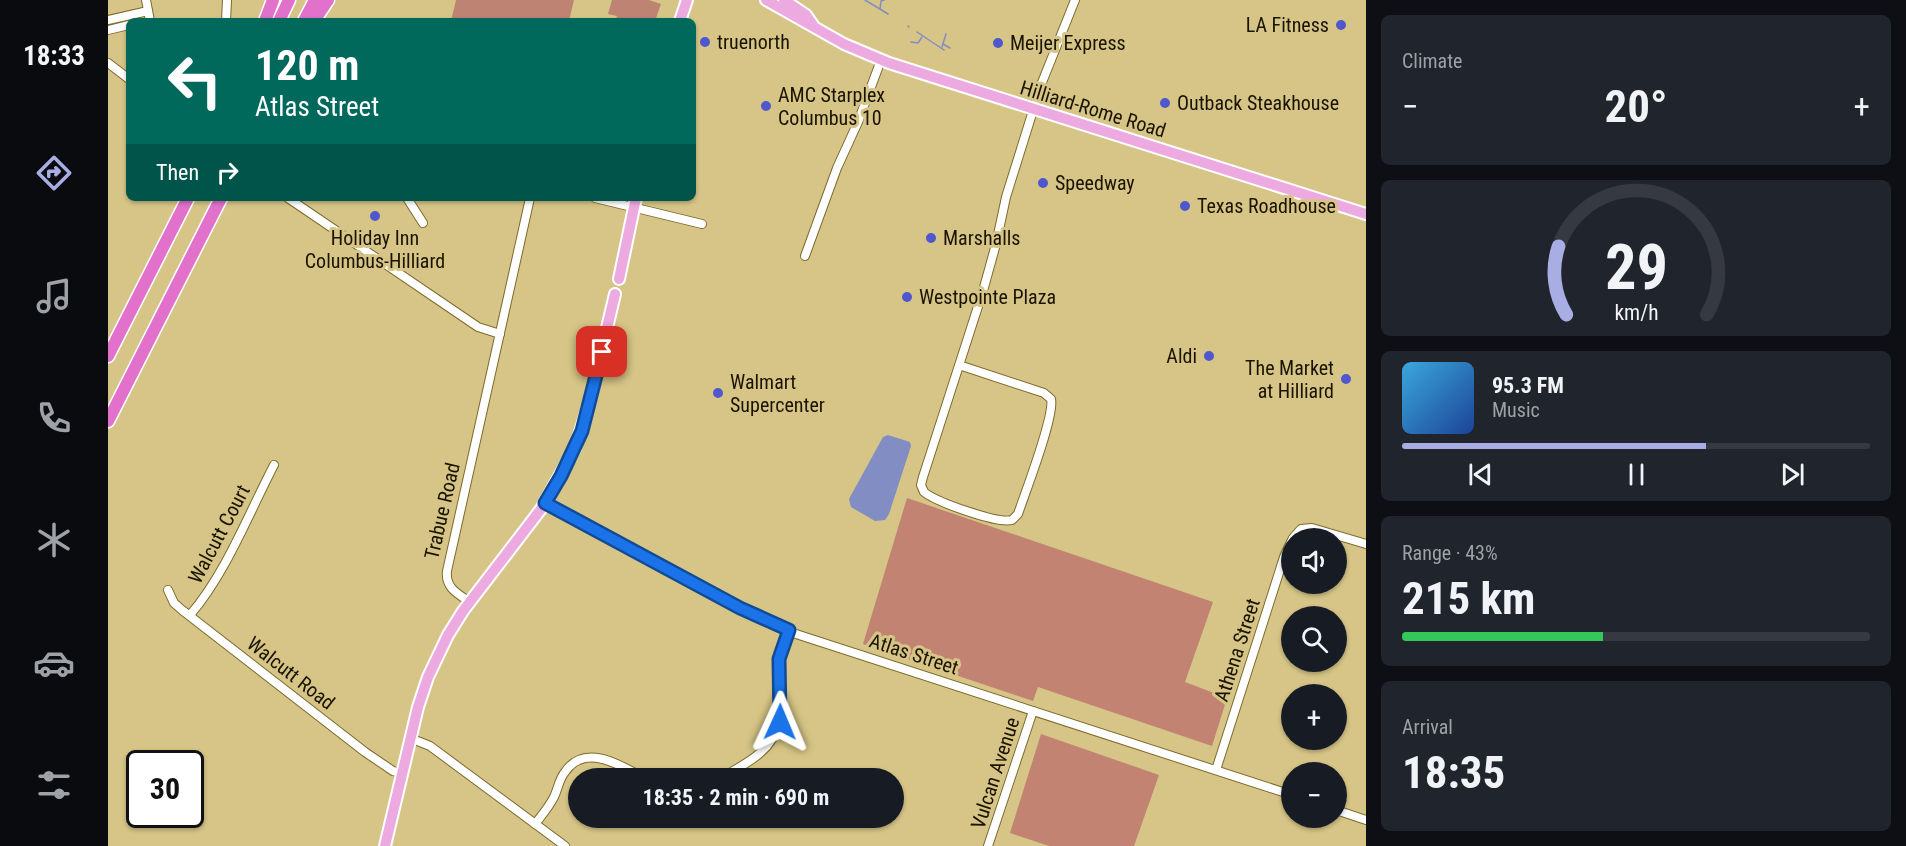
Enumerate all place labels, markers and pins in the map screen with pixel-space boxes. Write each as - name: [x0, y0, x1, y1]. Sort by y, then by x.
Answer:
- place label: LA Fitness: [1246, 13, 1329, 37]
- marker: LA Fitness: [1334, 18, 1348, 32]
- place label: truenorth: [717, 30, 790, 54]
- place label: Meijer Express: [1010, 31, 1126, 55]
- marker: truenorth: [698, 35, 712, 49]
- marker: Meijer Express: [991, 36, 1005, 50]
- place label: AMC Starplex Columbus 10: [778, 83, 885, 130]
- place label: Outback Steakhouse: [1177, 91, 1339, 115]
- marker: Outback Steakhouse: [1158, 96, 1172, 110]
- marker: AMC Starplex Columbus 10: [759, 99, 773, 113]
- place label: Speedway: [1055, 171, 1135, 195]
- marker: Speedway: [1036, 176, 1050, 190]
- place label: Texas Roadhouse: [1197, 194, 1336, 218]
- marker: Texas Roadhouse: [1178, 199, 1192, 213]
- marker: Holiday Inn Columbus-Hilliard: [368, 209, 382, 223]
- place label: Holiday Inn Columbus-Hilliard: [305, 226, 445, 273]
- place label: Marshalls: [943, 226, 1020, 250]
- marker: Marshalls: [924, 231, 938, 245]
- place label: Westpointe Plaza: [919, 285, 1056, 309]
- marker: Westpointe Plaza: [900, 290, 914, 304]
- pin: [576, 326, 627, 377]
- place label: Aldi: [1166, 344, 1197, 368]
- marker: Aldi: [1202, 349, 1216, 363]
- place label: The Market at Hilliard: [1245, 356, 1334, 403]
- place label: Walmart Supercenter: [730, 370, 825, 417]
- marker: The Market at Hilliard: [1339, 372, 1353, 386]
- marker: Walmart Supercenter: [711, 386, 725, 400]

